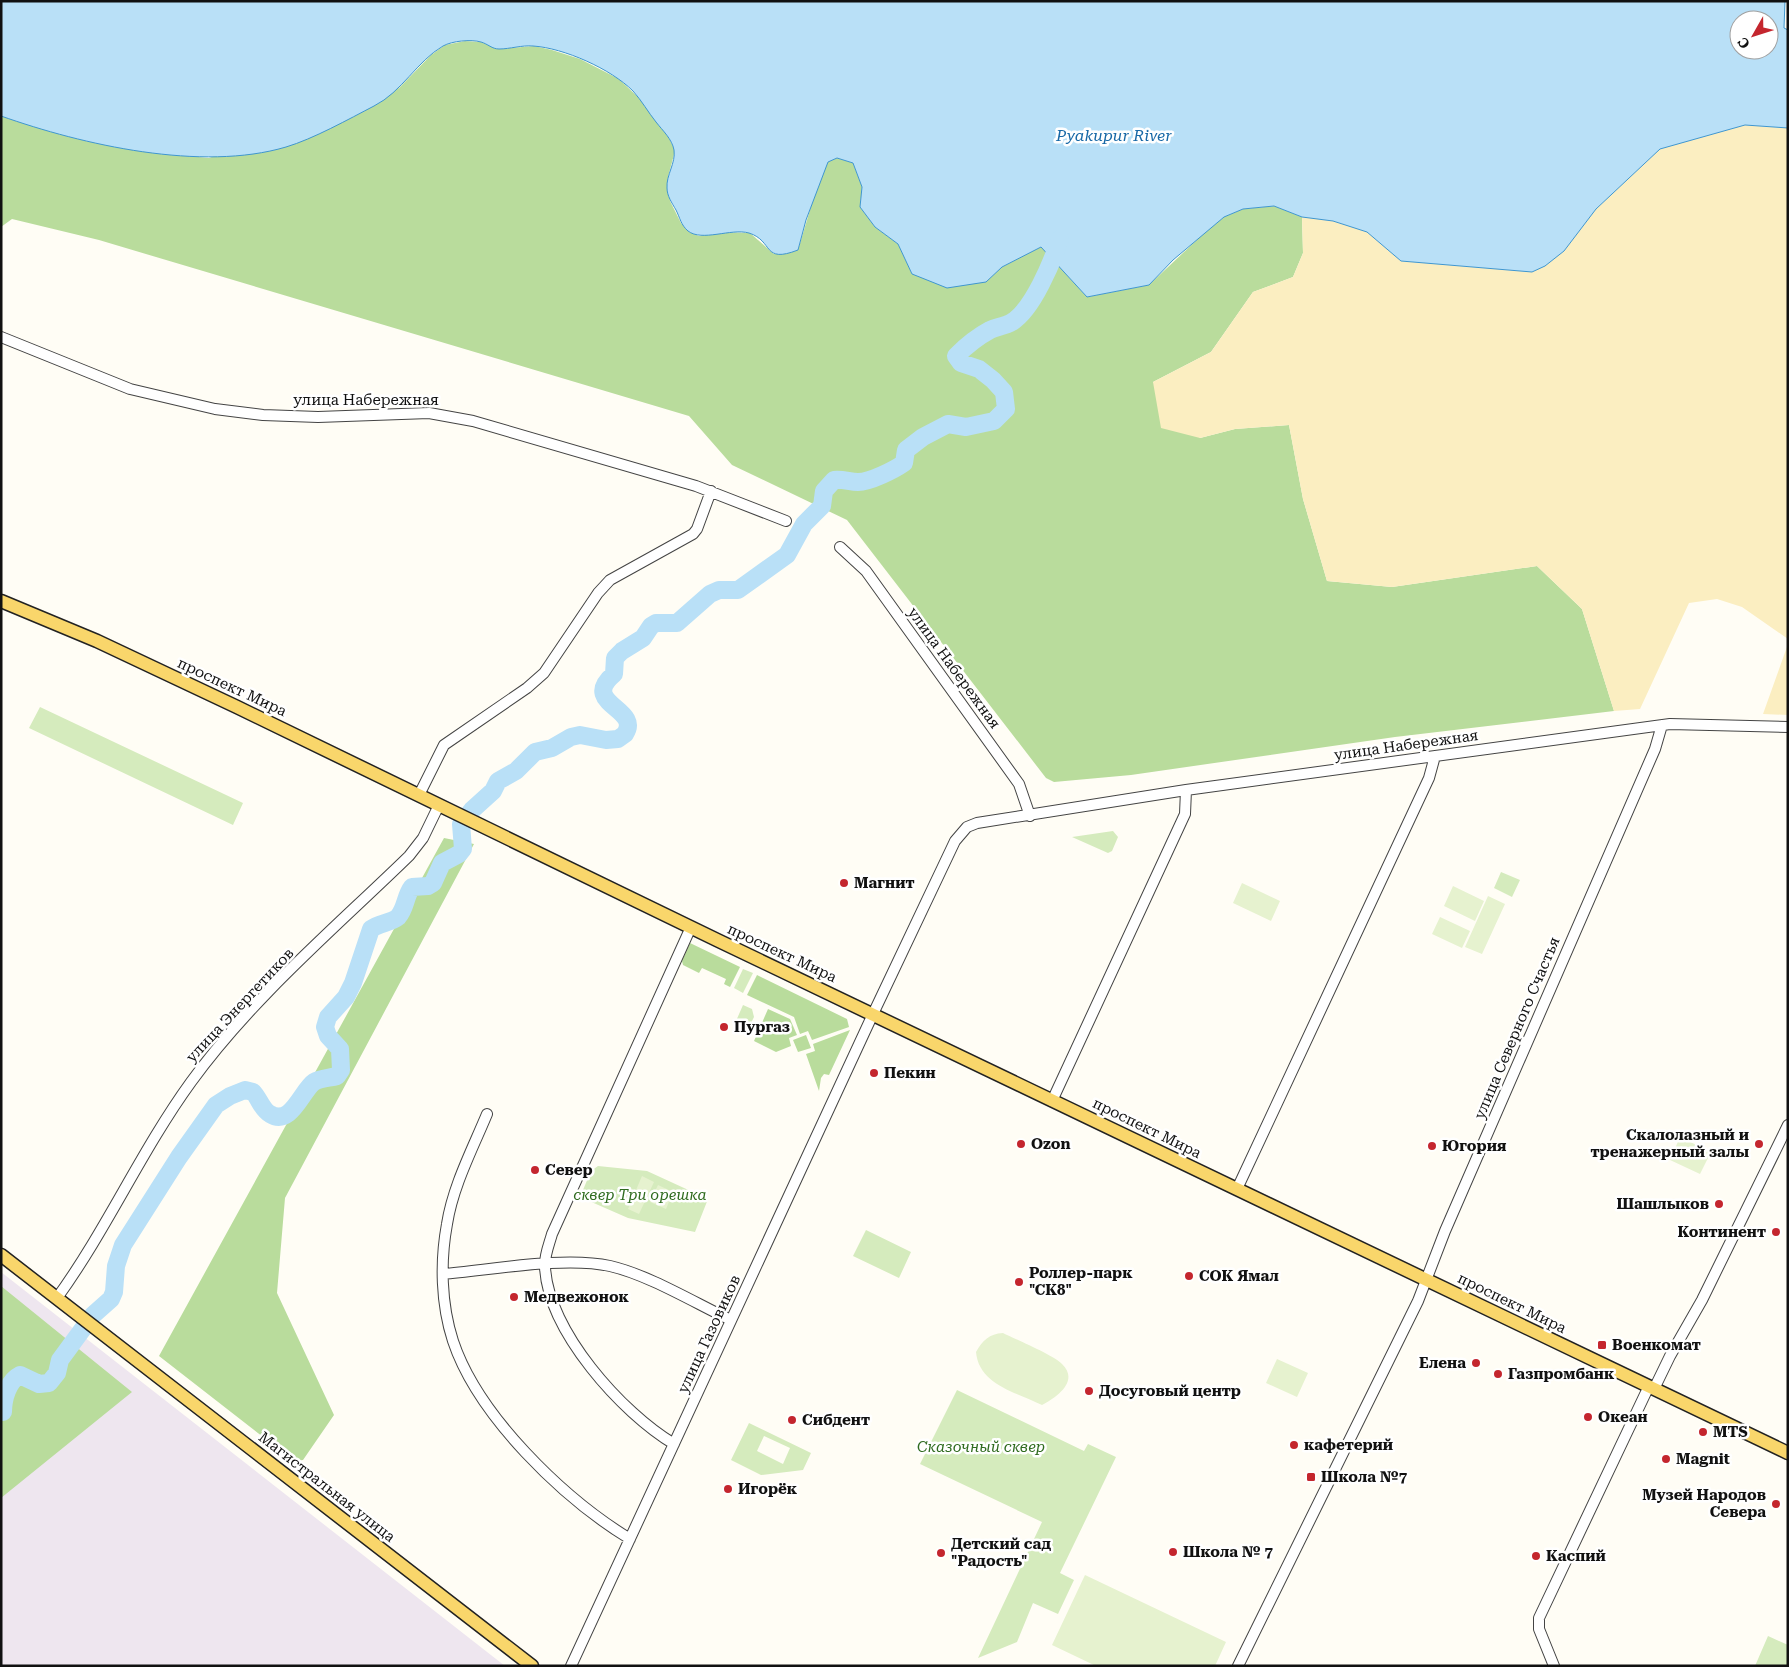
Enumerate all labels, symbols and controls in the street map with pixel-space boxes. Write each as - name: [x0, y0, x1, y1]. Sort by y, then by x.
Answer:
- north arrow: [1729, 10, 1779, 60]
- text: С: [1734, 34, 1753, 52]
- water label: Pyakupur River: [1055, 126, 1172, 145]
- street label: улица Набережная: [293, 391, 439, 409]
- street label: улица Набережная: [904, 604, 1004, 732]
- street label: проспект Мира: [174, 654, 290, 720]
- street label: улица Набережная: [1333, 726, 1479, 764]
- place label: Магнит: [854, 874, 915, 892]
- marker: Магнит: [838, 877, 850, 889]
- street label: проспект Мира: [724, 920, 840, 986]
- street label: улица Северного Счастья: [1470, 934, 1564, 1122]
- street label: улица Энергетиков: [182, 944, 298, 1066]
- place label: Пургаз: [734, 1018, 790, 1036]
- marker: Пургаз: [718, 1021, 730, 1033]
- place label: Пекин: [884, 1064, 936, 1082]
- marker: Пекин: [868, 1067, 880, 1079]
- street label: проспект Мира: [1090, 1094, 1204, 1162]
- place label: Скалолазный и тренажерный залы: [1591, 1126, 1749, 1161]
- place label: Ozon: [1031, 1135, 1071, 1153]
- place label: Югория: [1442, 1137, 1507, 1155]
- marker: Ozon: [1015, 1138, 1027, 1150]
- marker: Скалолазный и тренажерный залы: [1753, 1138, 1765, 1150]
- marker: Югория: [1426, 1140, 1438, 1152]
- place label: Север: [545, 1161, 593, 1179]
- marker: Север: [529, 1164, 541, 1176]
- park label: сквер Три орешка: [573, 1186, 707, 1204]
- place label: Шашлыков: [1616, 1195, 1709, 1213]
- marker: Шашлыков: [1713, 1198, 1725, 1210]
- place label: Континент: [1677, 1223, 1766, 1241]
- marker: Континент: [1770, 1226, 1782, 1238]
- place label: Роллер-парк "СК8": [1029, 1264, 1133, 1299]
- place label: СОК Ямал: [1199, 1267, 1279, 1285]
- street label: проспект Мира: [1455, 1269, 1569, 1337]
- marker: СОК Ямал: [1183, 1270, 1195, 1282]
- street label: улица Газовиков: [674, 1272, 744, 1396]
- marker: Роллер-парк "СК8": [1013, 1276, 1025, 1288]
- place label: Медвежонок: [524, 1288, 630, 1306]
- marker: Медвежонок: [508, 1291, 520, 1303]
- place label: Военкомат: [1612, 1336, 1701, 1354]
- marker: Военкомат: [1596, 1339, 1608, 1351]
- place label: Елена: [1419, 1354, 1466, 1372]
- marker: Елена: [1470, 1357, 1482, 1369]
- place label: Газпромбанк: [1508, 1365, 1615, 1383]
- marker: Газпромбанк: [1492, 1368, 1504, 1380]
- place label: Досуговый центр: [1099, 1382, 1241, 1400]
- marker: Досуговый центр: [1083, 1385, 1095, 1397]
- place label: Океан: [1598, 1408, 1648, 1426]
- place label: Сибдент: [802, 1411, 870, 1429]
- marker: Океан: [1582, 1411, 1594, 1423]
- marker: Сибдент: [786, 1414, 798, 1426]
- place label: MTS: [1713, 1423, 1748, 1441]
- marker: MTS: [1697, 1426, 1709, 1438]
- street label: Магистральная улица: [255, 1428, 399, 1546]
- place label: кафетерий: [1304, 1436, 1393, 1454]
- park label: Сказочный сквер: [917, 1438, 1045, 1456]
- marker: кафетерий: [1288, 1439, 1300, 1451]
- place label: Magnit: [1676, 1450, 1730, 1468]
- marker: Magnit: [1660, 1453, 1672, 1465]
- place label: Школа №7: [1321, 1468, 1408, 1486]
- marker: Школа №7: [1305, 1471, 1317, 1483]
- place label: Игорёк: [738, 1480, 798, 1498]
- marker: Игорёк: [722, 1483, 734, 1495]
- place label: Музей Народов Севера: [1642, 1486, 1766, 1521]
- marker: Музей Народов Севера: [1770, 1498, 1782, 1510]
- place label: Детский сад "Радость": [951, 1535, 1051, 1570]
- place label: Школа № 7: [1183, 1543, 1273, 1561]
- marker: Школа № 7: [1167, 1546, 1179, 1558]
- marker: Детский сад "Радость": [935, 1547, 947, 1559]
- place label: Каспий: [1546, 1547, 1606, 1565]
- marker: Каспий: [1530, 1550, 1542, 1562]

